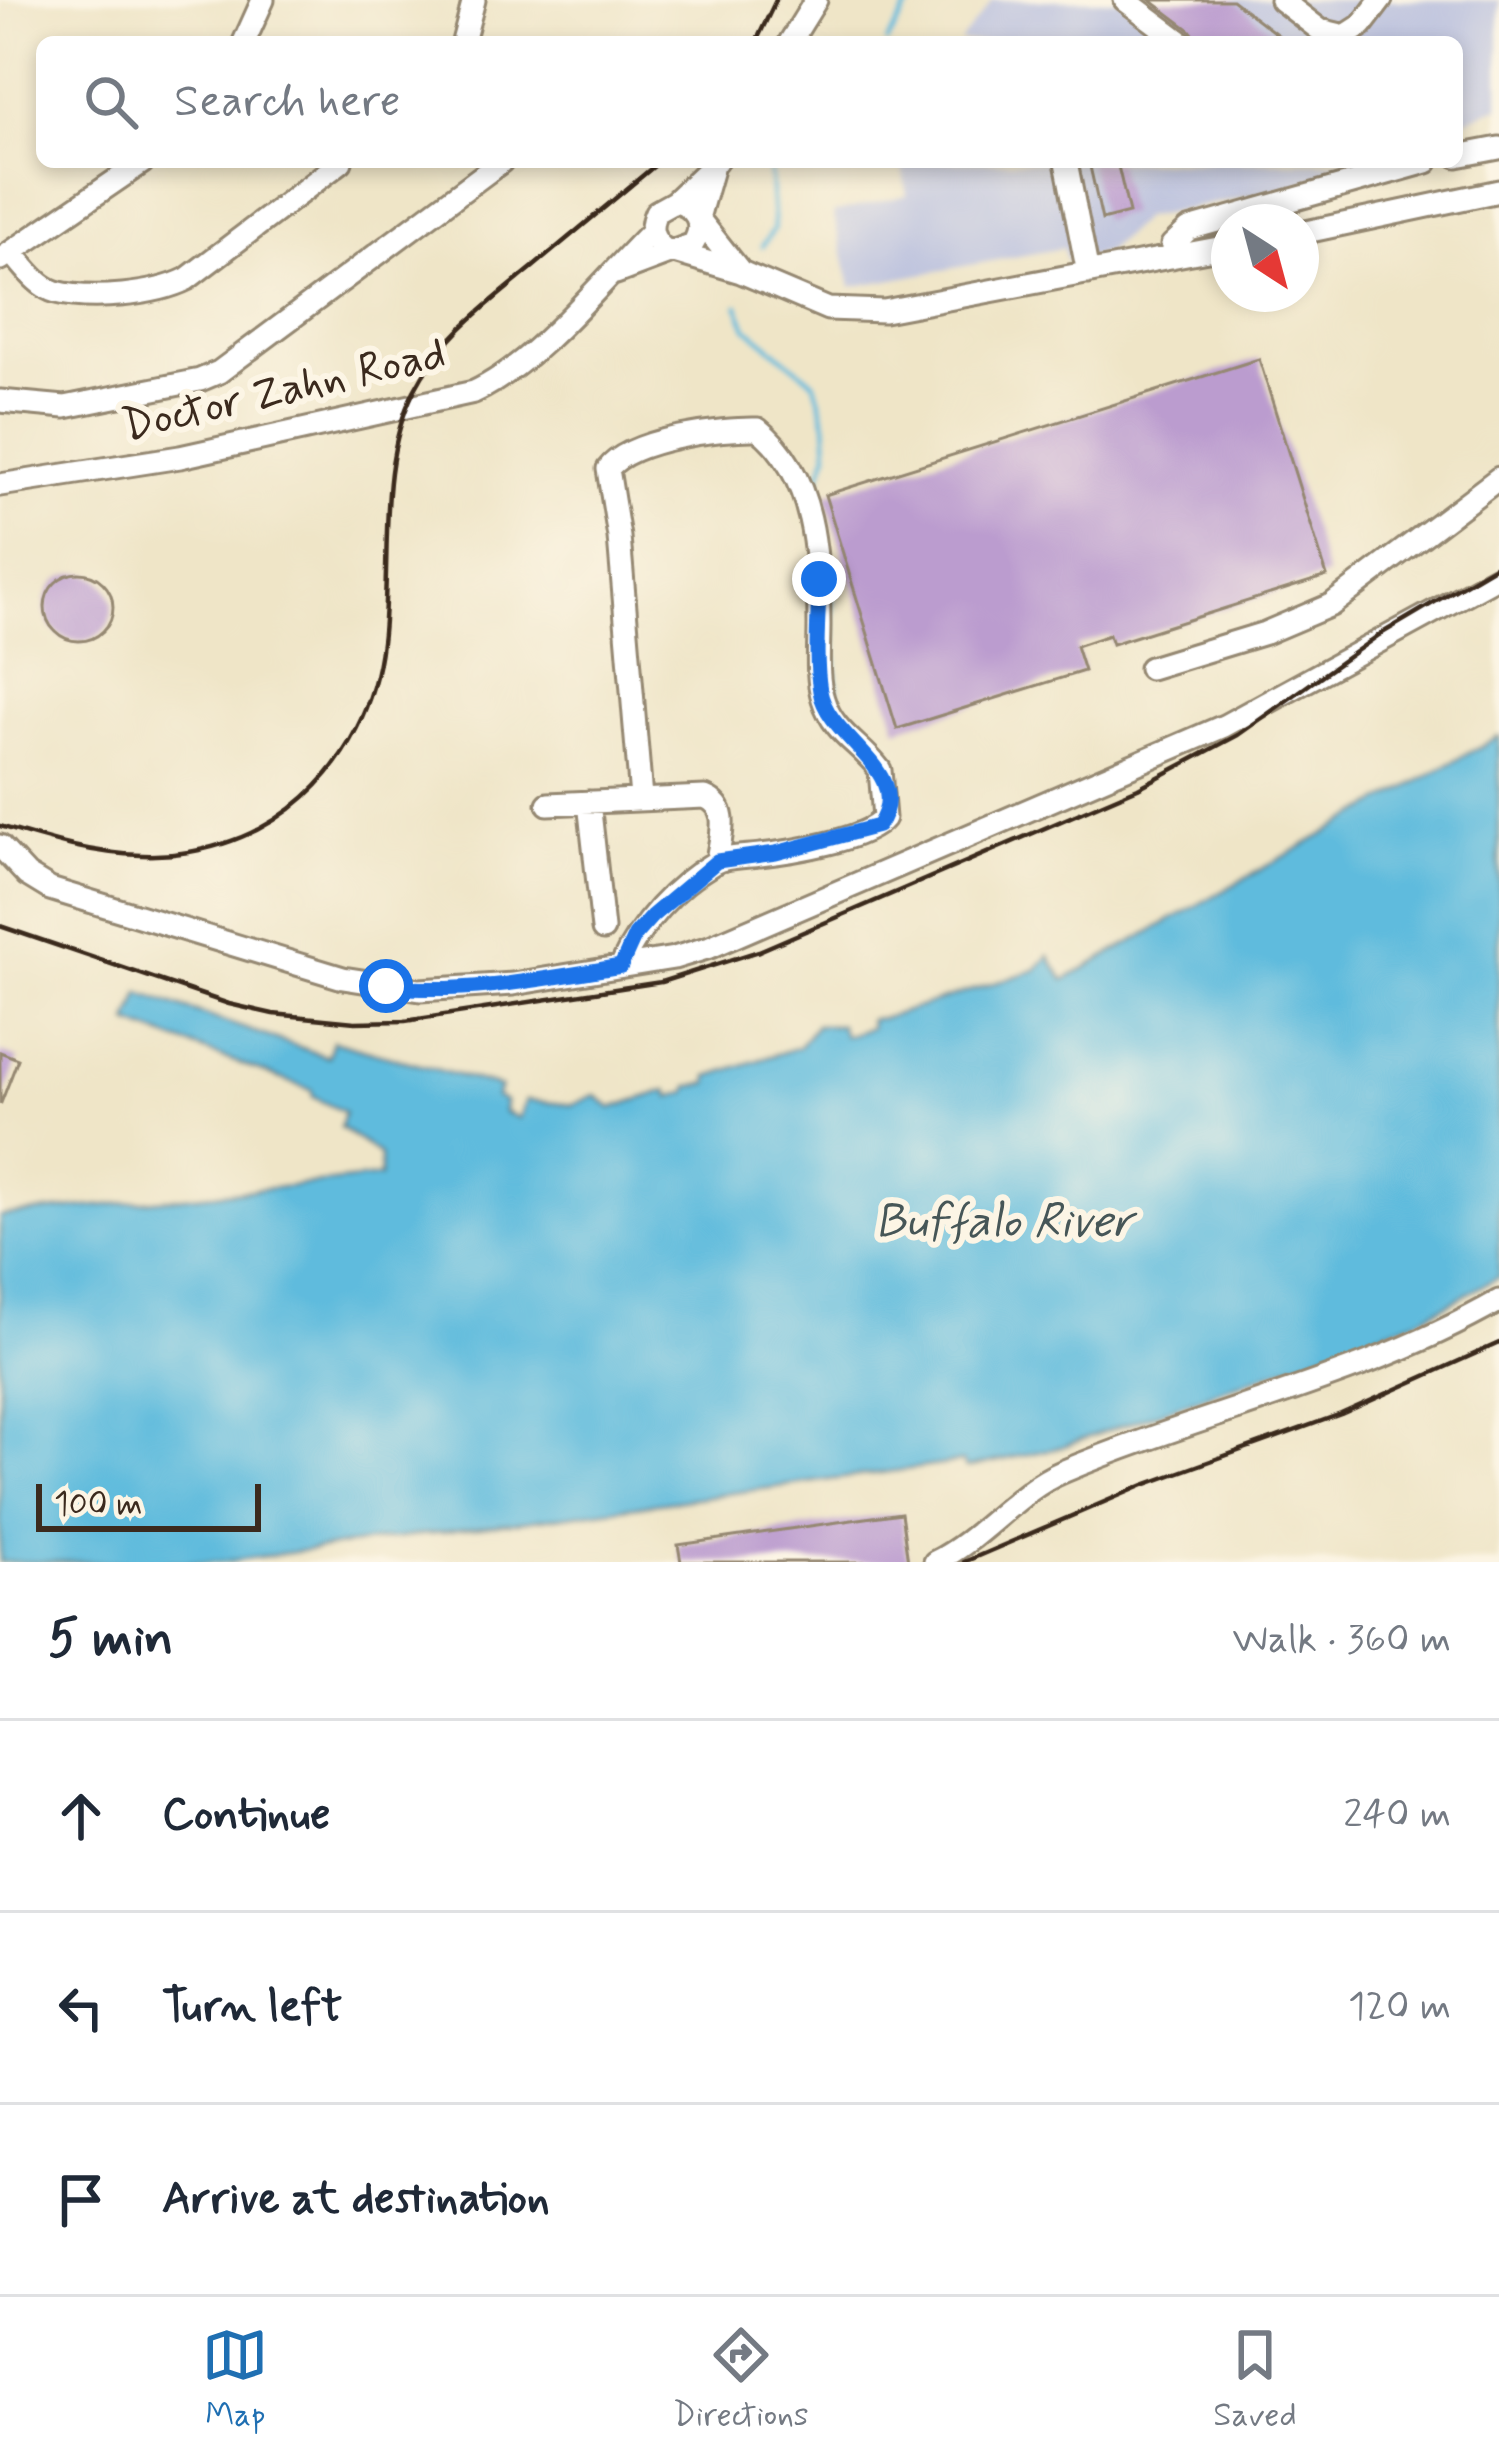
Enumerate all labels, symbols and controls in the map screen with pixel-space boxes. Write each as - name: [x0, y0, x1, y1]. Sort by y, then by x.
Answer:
- search box: [36, 36, 1463, 168]
- icon: search: [78, 69, 144, 135]
- text: Search here: [174, 73, 401, 132]
- north arrow: [1211, 204, 1319, 312]
- street label: Doctor Zahn Road: [116, 325, 452, 457]
- route end: [792, 552, 846, 606]
- route start: [359, 959, 413, 1013]
- water label: Buffalo River: [875, 1191, 1138, 1254]
- scale bar: [36, 1478, 261, 1531]
- text: 100 m: [54, 1483, 143, 1527]
- text: 5 min: [48, 1607, 173, 1673]
- text: Walk · 360 m: [1233, 1615, 1451, 1666]
- icon: ahead: [48, 1783, 114, 1849]
- text: Continue: [162, 1786, 330, 1845]
- text: 240 m: [1343, 1790, 1451, 1841]
- icon: left: [48, 1975, 114, 2041]
- text: Turn left: [162, 1978, 342, 2037]
- text: 120 m: [1348, 1982, 1451, 2033]
- icon: arrive: [48, 2167, 114, 2233]
- text: Arrive at destination: [162, 2170, 550, 2229]
- tab: Map: [202, 2322, 268, 2438]
- tab: Directions: [673, 2322, 809, 2438]
- tab: Saved: [1213, 2322, 1297, 2438]

